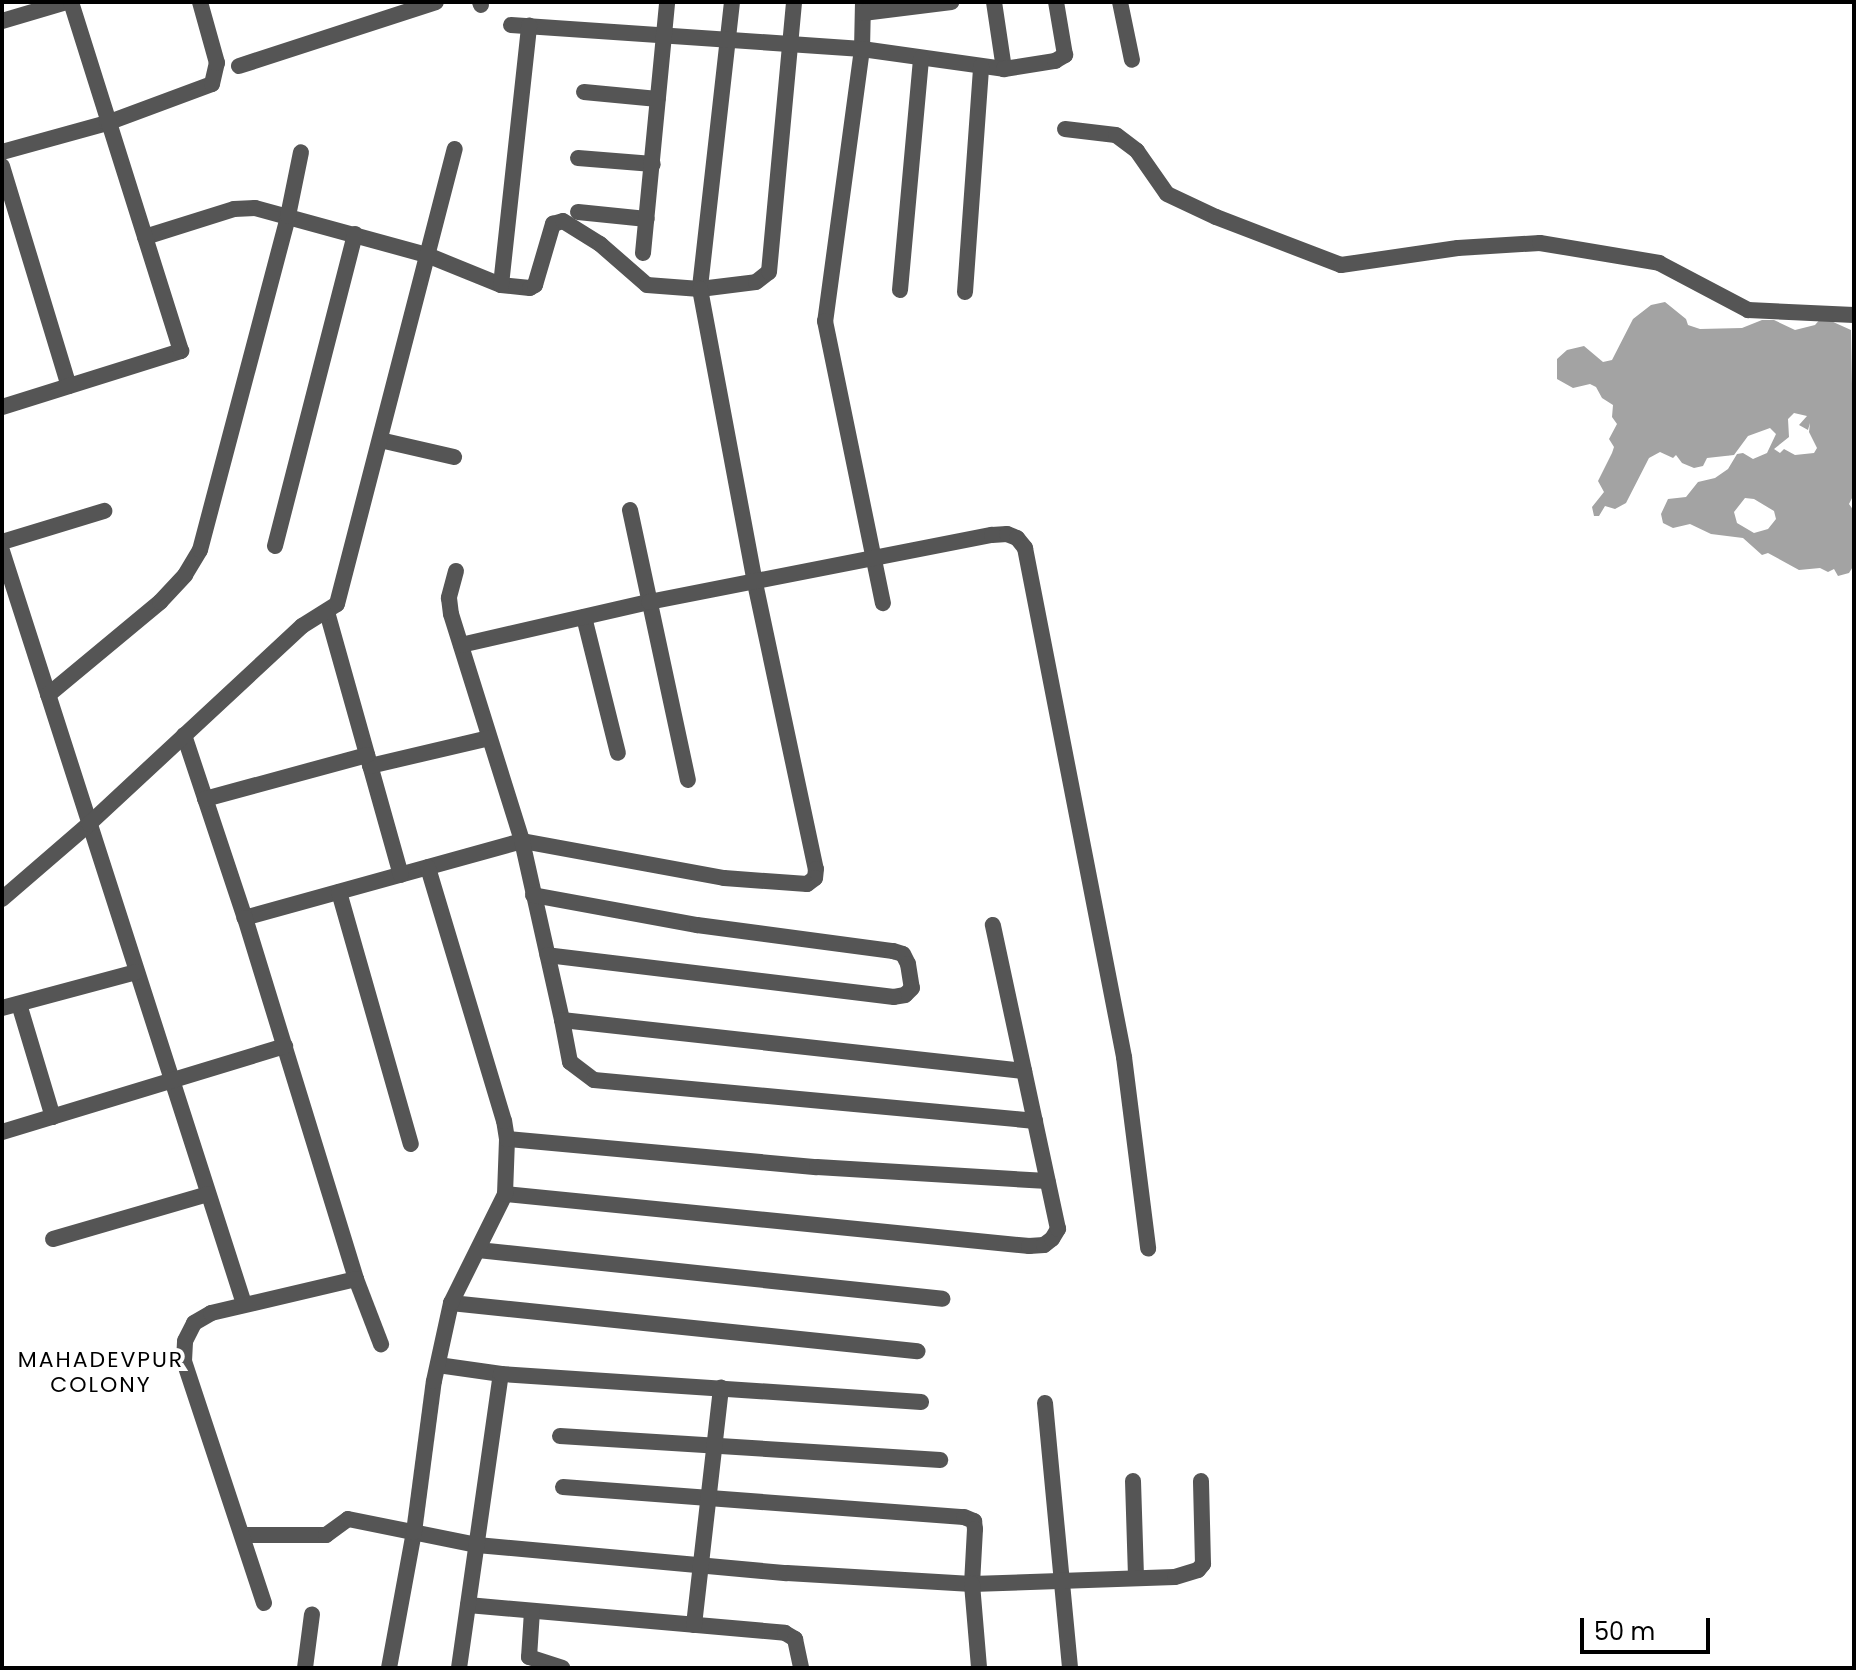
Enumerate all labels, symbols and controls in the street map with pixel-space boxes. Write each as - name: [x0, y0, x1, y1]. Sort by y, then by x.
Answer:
- district label: MAHADEVPUR COLONY: [18, 1346, 184, 1398]
- scale bar: [1584, 1602, 1714, 1652]
- text: 50 m: [1594, 1615, 1655, 1648]

